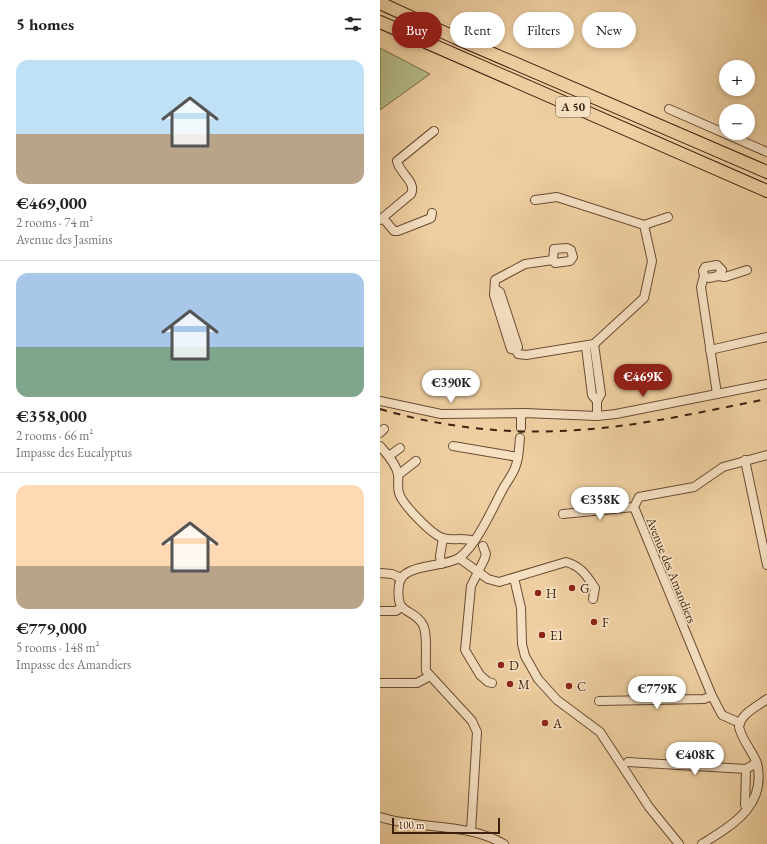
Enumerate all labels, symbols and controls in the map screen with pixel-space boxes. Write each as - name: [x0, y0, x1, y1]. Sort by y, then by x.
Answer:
- chip: Buy: [392, 12, 442, 48]
- chip: Rent: [450, 12, 505, 48]
- chip: Filters: [513, 12, 574, 48]
- chip: New: [582, 12, 636, 48]
- text: 5 homes: [16, 13, 74, 35]
- icon: filters: [342, 13, 364, 35]
- map controls: [719, 60, 755, 140]
- button: +: [719, 60, 755, 96]
- icon: home: [154, 86, 226, 158]
- road number: A 50: [556, 97, 590, 117]
- button: −: [719, 104, 755, 140]
- text: €469,000: [16, 192, 87, 214]
- text: 2 rooms · 74 m²: [16, 214, 93, 231]
- text: Avenue des Jasmins: [16, 231, 113, 248]
- icon: home: [154, 299, 226, 371]
- pin: €469K: [615, 364, 671, 398]
- text: €469K: [623, 368, 663, 385]
- pin: €390K: [423, 370, 479, 404]
- text: €390K: [431, 374, 471, 391]
- text: €358,000: [16, 405, 87, 427]
- text: 2 rooms · 66 m²: [16, 427, 93, 444]
- text: Impasse des Eucalyptus: [16, 444, 132, 461]
- pin: €358K: [572, 487, 628, 521]
- text: €358K: [580, 491, 620, 508]
- icon: home: [154, 511, 226, 583]
- street label: Avenue des Amandiers: [642, 514, 701, 626]
- place label: G: [580, 580, 590, 597]
- marker: G: [567, 583, 577, 593]
- place label: H: [546, 585, 557, 602]
- marker: H: [533, 588, 543, 598]
- place label: F: [602, 614, 609, 631]
- text: €779,000: [16, 617, 87, 639]
- marker: F: [589, 617, 599, 627]
- place label: E1: [550, 627, 564, 644]
- marker: E1: [537, 630, 547, 640]
- text: 5 rooms · 148 m²: [16, 639, 100, 656]
- text: Impasse des Amandiers: [16, 656, 131, 673]
- place label: D: [509, 657, 519, 674]
- marker: D: [496, 660, 506, 670]
- place label: M: [518, 676, 530, 693]
- pin: €779K: [629, 676, 685, 710]
- place label: C: [577, 678, 586, 695]
- marker: M: [505, 679, 515, 689]
- text: €779K: [637, 680, 677, 697]
- marker: C: [564, 681, 574, 691]
- place label: A: [552, 715, 563, 732]
- marker: A: [540, 718, 550, 728]
- pin: €408K: [667, 742, 723, 776]
- text: €408K: [675, 746, 715, 763]
- scale bar: [392, 816, 500, 835]
- text: 100 m: [398, 818, 425, 832]

